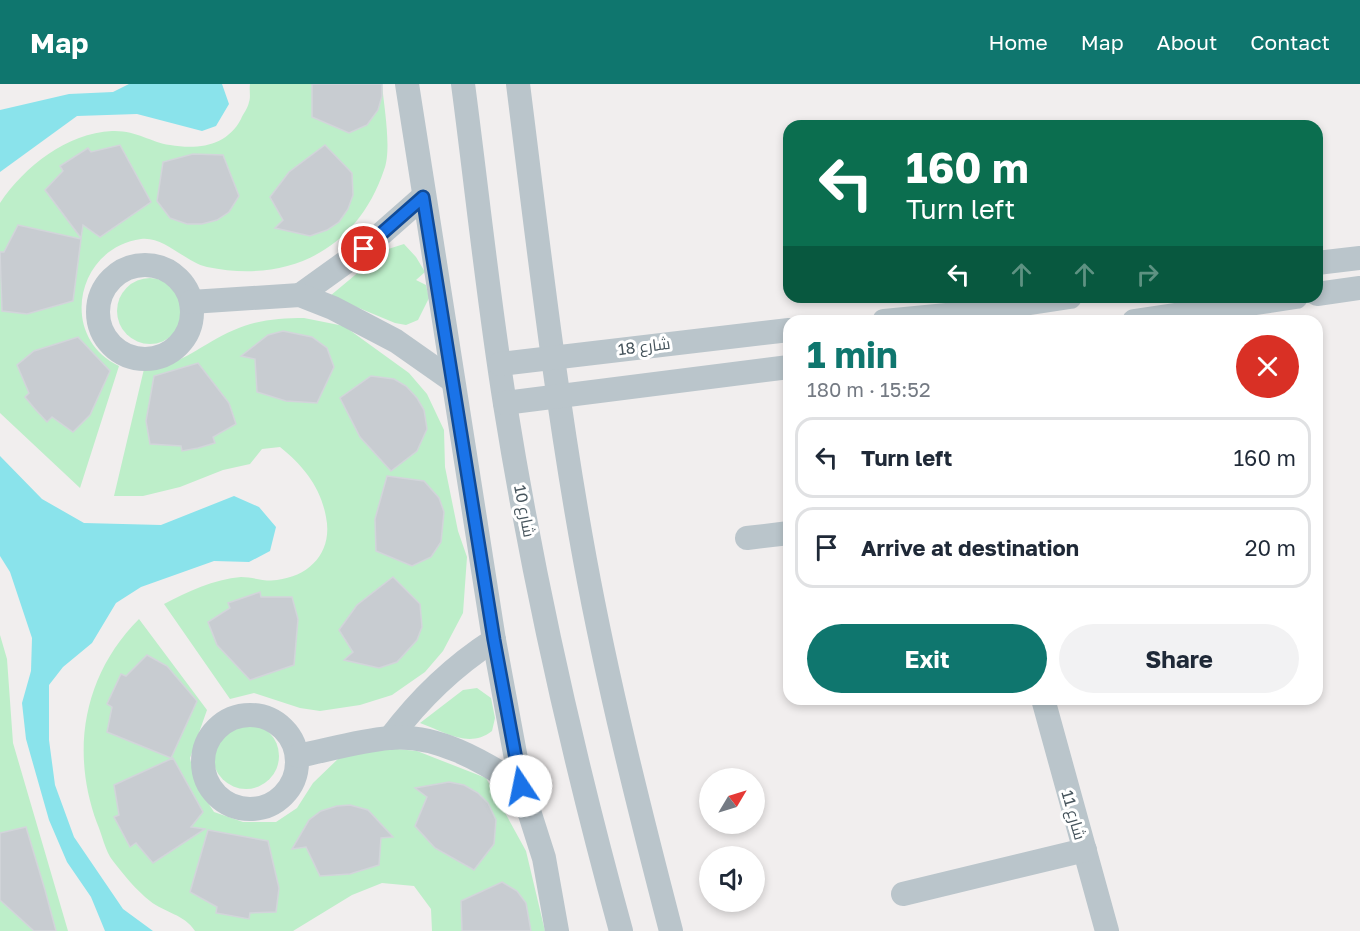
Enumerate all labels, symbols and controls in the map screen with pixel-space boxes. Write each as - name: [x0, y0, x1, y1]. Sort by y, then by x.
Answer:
- text: Map: [30, 26, 88, 59]
- text: Home: [988, 29, 1048, 55]
- text: Map: [1081, 29, 1124, 55]
- text: About: [1157, 29, 1217, 55]
- text: Contact: [1250, 29, 1330, 55]
- text: 160 m: [906, 142, 1029, 192]
- icon: left: [807, 144, 885, 222]
- text: Turn left: [906, 193, 1015, 225]
- pin: [338, 223, 389, 274]
- icon: arrive: [347, 232, 380, 265]
- icon: left: [942, 258, 975, 291]
- icon: ahead: [1005, 258, 1038, 291]
- icon: ahead: [1068, 258, 1101, 291]
- icon: right: [1131, 258, 1164, 291]
- street label: شارع 18: [617, 333, 672, 361]
- text: 1 min: [807, 333, 898, 376]
- button: close: [1236, 335, 1299, 398]
- text: 180 m · 15:52: [807, 377, 931, 401]
- icon: left: [810, 441, 843, 474]
- text: Turn left: [861, 444, 952, 471]
- text: 160 m: [1233, 444, 1296, 471]
- street label: شارع 10: [508, 483, 540, 539]
- icon: arrive: [810, 531, 843, 564]
- text: Arrive at destination: [861, 534, 1079, 561]
- text: 20 m: [1245, 534, 1296, 561]
- button: Exit: [807, 624, 1047, 693]
- button: Share: [1059, 624, 1299, 693]
- position arrow: [489, 754, 553, 818]
- north arrow: [699, 768, 765, 834]
- map controls: [699, 768, 765, 912]
- street label: شارع 11: [1056, 788, 1091, 843]
- button: sound: [699, 846, 765, 912]

